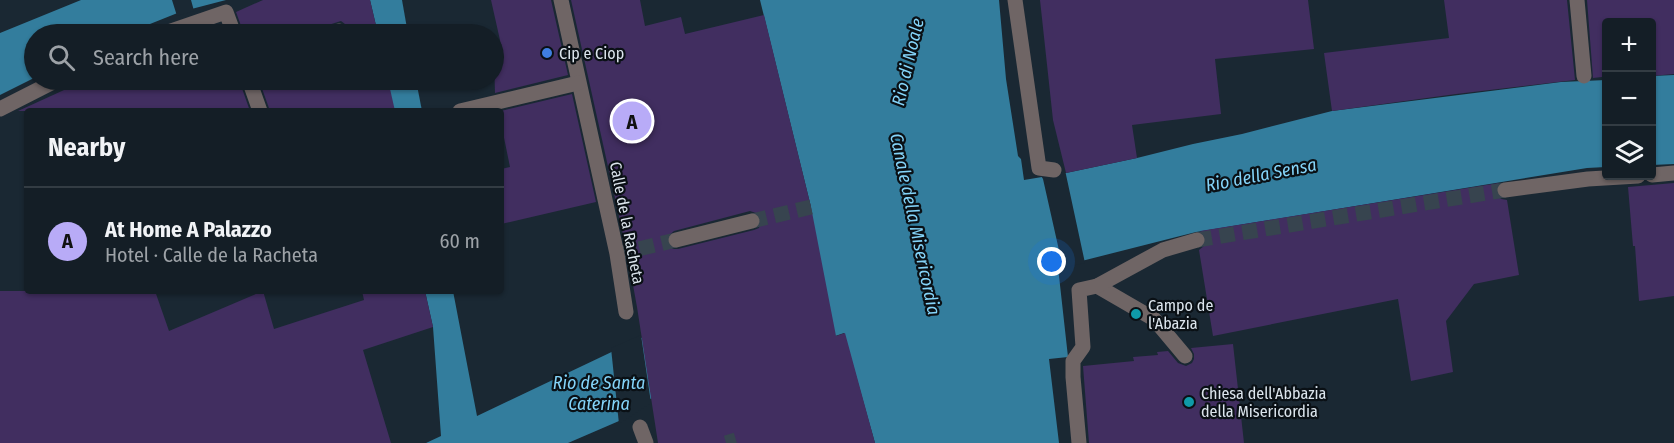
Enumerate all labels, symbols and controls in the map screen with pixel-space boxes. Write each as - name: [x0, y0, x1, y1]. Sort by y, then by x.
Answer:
- water label: Rio di Noale: [887, 16, 929, 108]
- map controls: [1602, 18, 1656, 180]
- button: +: [1602, 18, 1656, 72]
- search box: [24, 24, 504, 90]
- icon: search: [45, 41, 78, 74]
- text: Search here: [93, 44, 199, 71]
- place label: Cip e Ciop: [559, 44, 624, 63]
- marker: Cip e Ciop: [540, 46, 554, 60]
- button: −: [1602, 72, 1656, 126]
- pin: A: [612, 98, 652, 144]
- button: layers: [1602, 126, 1656, 180]
- water label: Canale della Misericordia: [885, 131, 945, 317]
- text: Nearby: [48, 132, 125, 163]
- water label: Rio della Sensa: [1204, 153, 1318, 197]
- street label: Calle de la Racheta: [606, 160, 648, 286]
- text: At Home A Palazzo: [105, 216, 272, 243]
- text: A: [62, 229, 73, 253]
- text: 60 m: [440, 229, 480, 253]
- text: Hotel · Calle de la Racheta: [105, 243, 318, 267]
- your location: [1037, 247, 1066, 276]
- place label: Campo de l'Abazia: [1148, 296, 1213, 333]
- marker: Campo de l'Abazia: [1129, 307, 1143, 321]
- water label: Rio de Santa Caterina: [553, 372, 645, 415]
- place label: Chiesa dell'Abbazia della Misericordia: [1201, 384, 1327, 421]
- marker: Chiesa dell'Abbazia della Misericordia: [1182, 395, 1196, 409]

